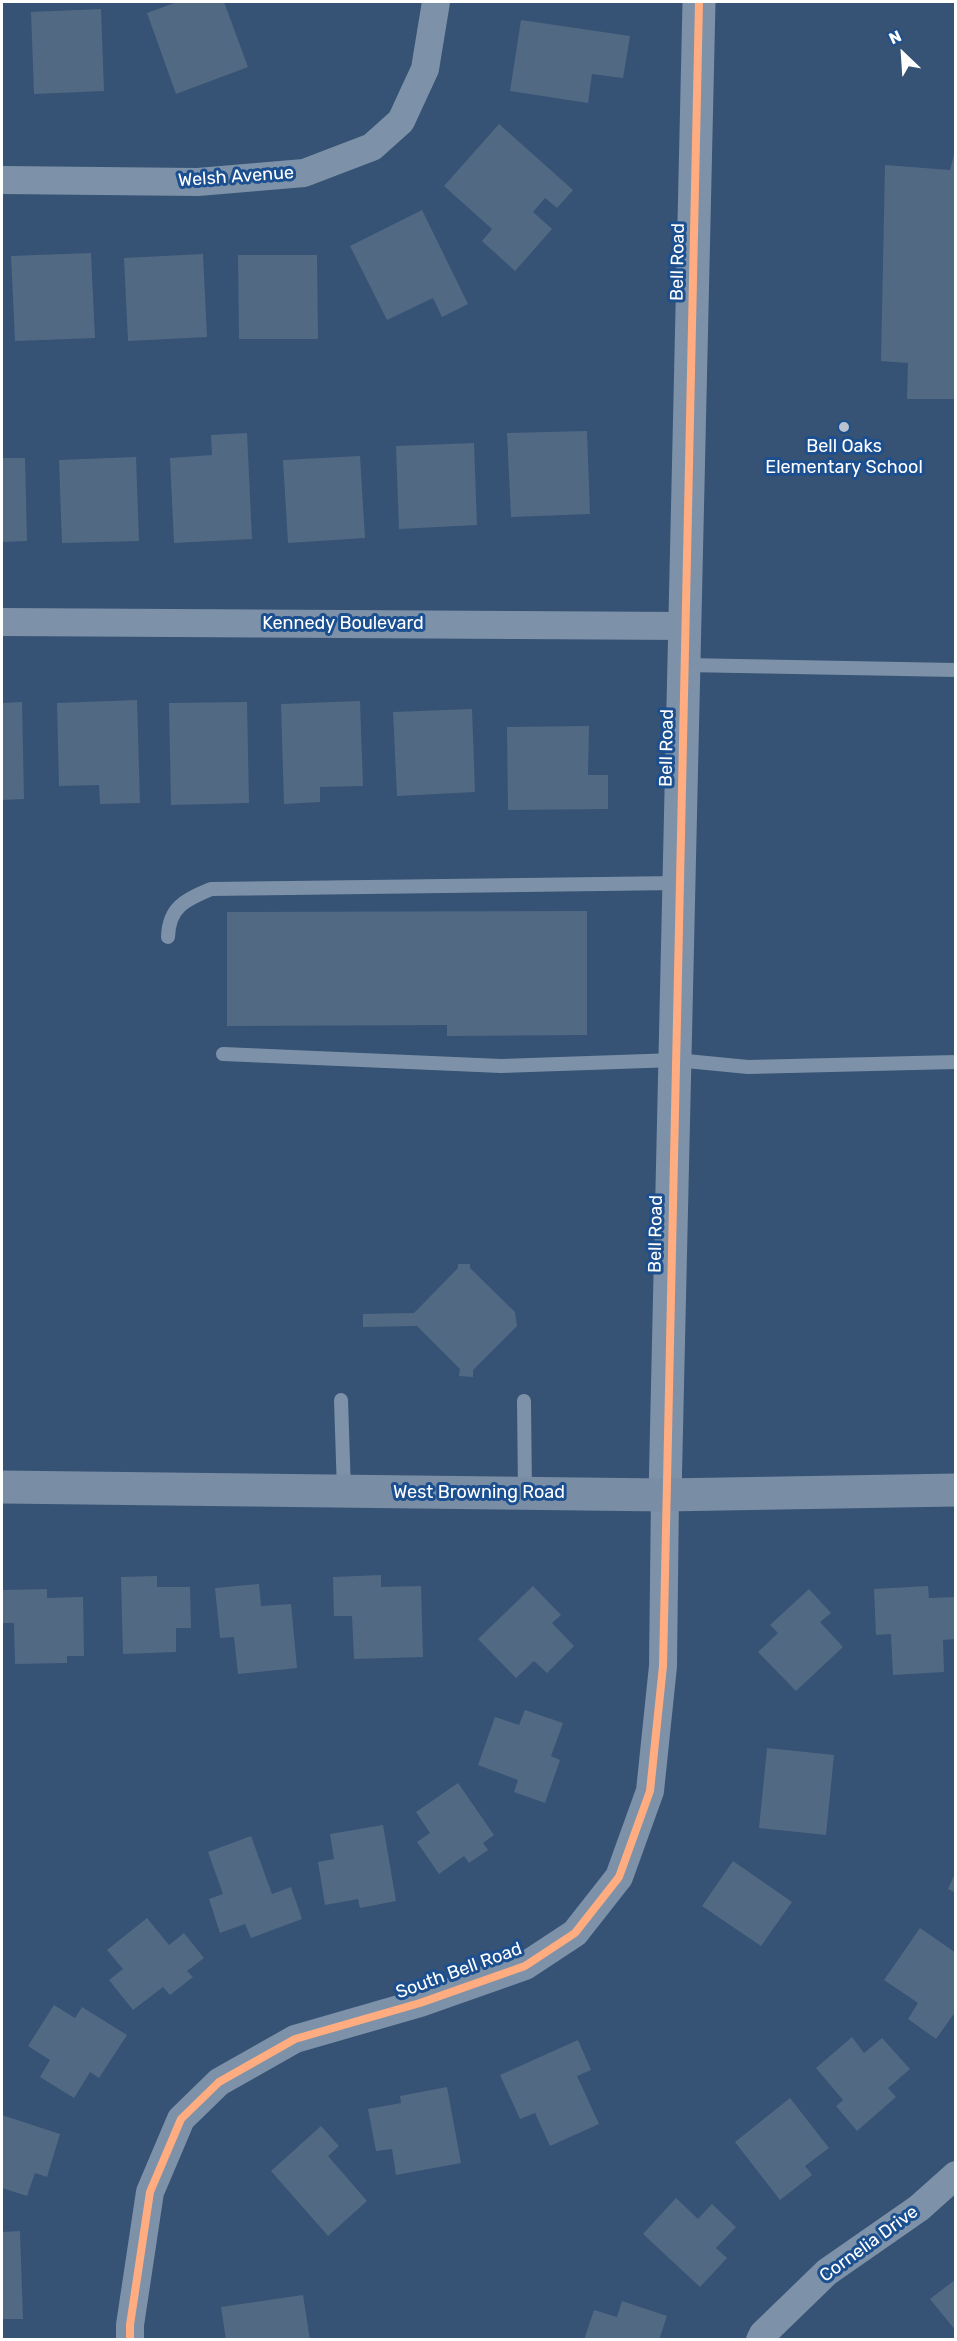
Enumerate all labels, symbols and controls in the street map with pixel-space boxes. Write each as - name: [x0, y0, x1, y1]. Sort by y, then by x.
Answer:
- north arrow: [873, 24, 933, 84]
- text: N: [886, 26, 904, 48]
- street label: Welsh Avenue: [177, 162, 295, 192]
- street label: Bell Road: [667, 223, 689, 301]
- marker: Bell Oaks Elementary School: [837, 420, 851, 434]
- place label: Bell Oaks Elementary School: [765, 436, 923, 478]
- street label: Kennedy Boulevard: [262, 613, 424, 635]
- street label: Bell Road: [656, 709, 678, 787]
- street label: Bell Road: [645, 1195, 667, 1273]
- street label: West Browning Road: [393, 1482, 565, 1504]
- street label: South Bell Road: [393, 1938, 525, 2004]
- street label: Cornelia Drive: [816, 2201, 922, 2287]

